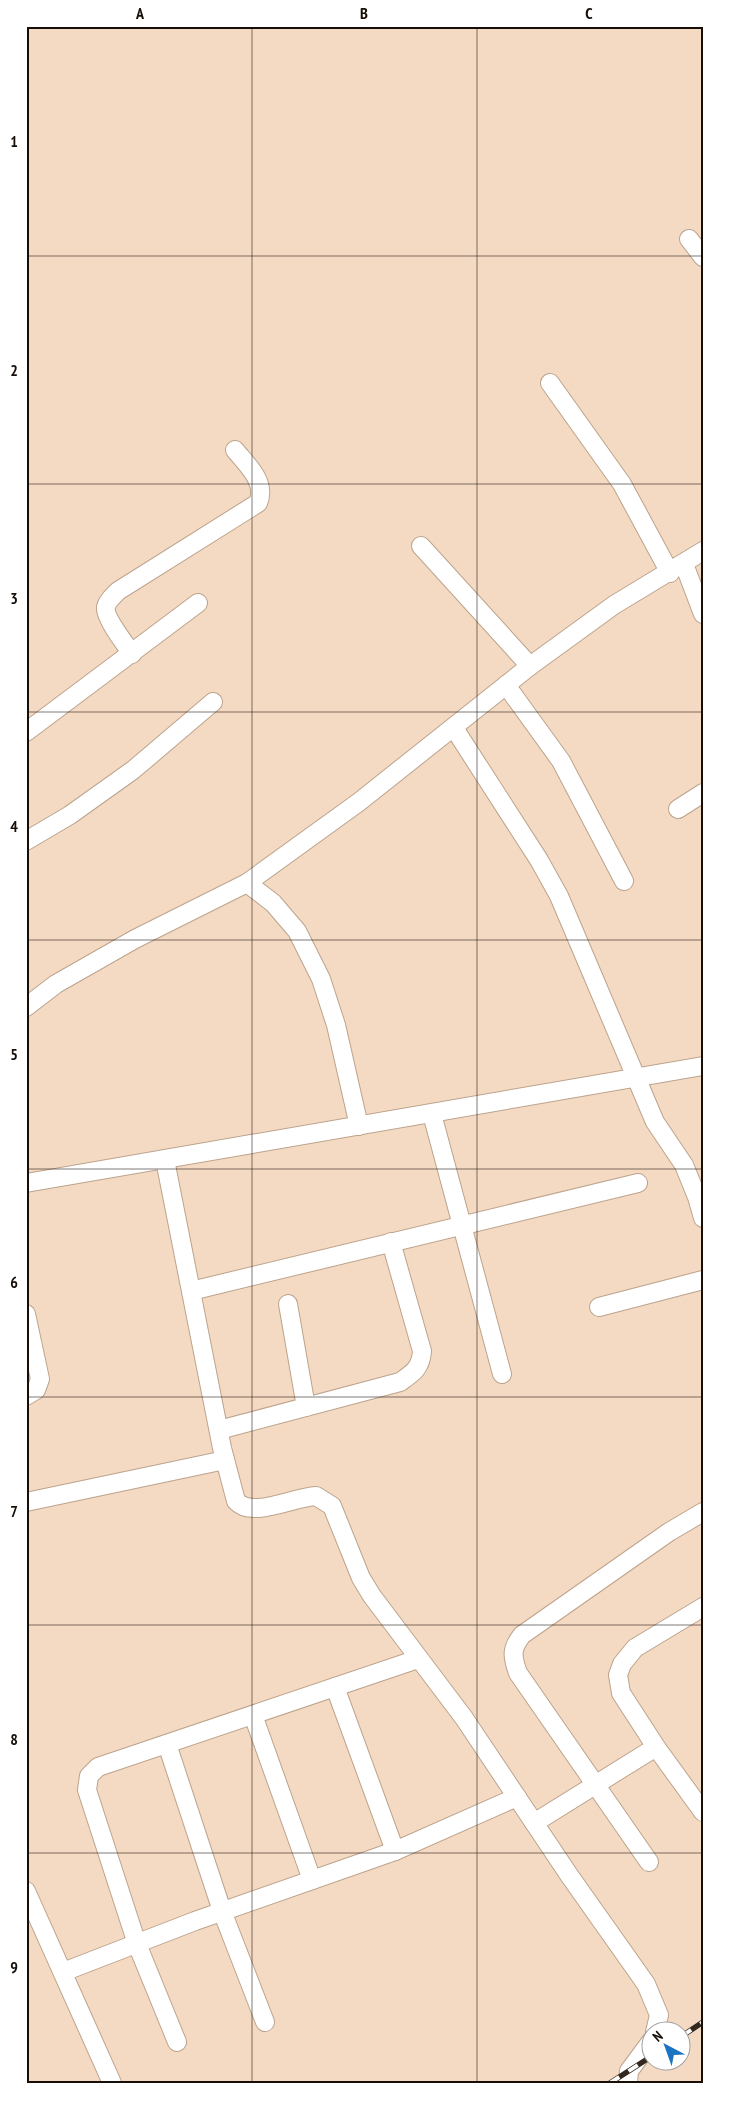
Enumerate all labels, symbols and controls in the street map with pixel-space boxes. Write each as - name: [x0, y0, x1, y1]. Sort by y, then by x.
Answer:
- text: A: [135, 3, 145, 23]
- text: B: [360, 3, 368, 23]
- text: C: [585, 3, 593, 23]
- text: 1: [10, 131, 18, 151]
- text: 2: [10, 360, 18, 380]
- text: 3: [10, 588, 18, 608]
- text: 4: [10, 816, 18, 836]
- text: 5: [10, 1044, 18, 1064]
- text: 6: [10, 1272, 18, 1292]
- text: 7: [10, 1501, 18, 1521]
- text: 8: [10, 1729, 18, 1749]
- text: 9: [10, 1957, 18, 1977]
- north arrow: [642, 2022, 692, 2072]
- text: N: [649, 2027, 666, 2045]

